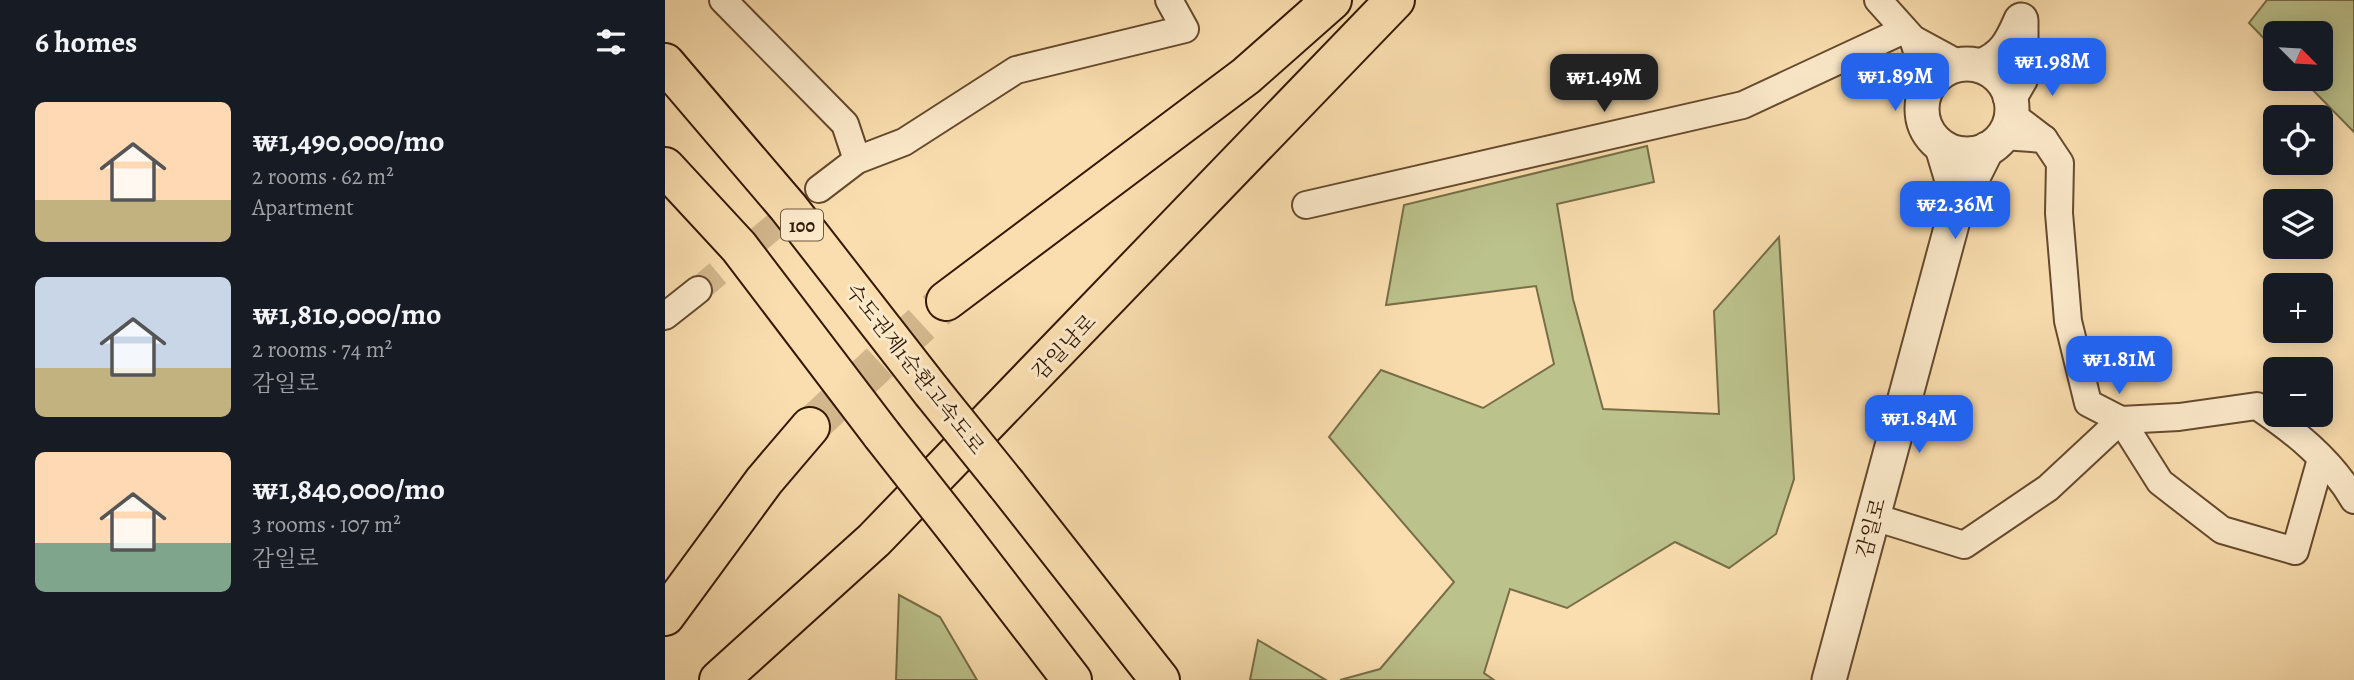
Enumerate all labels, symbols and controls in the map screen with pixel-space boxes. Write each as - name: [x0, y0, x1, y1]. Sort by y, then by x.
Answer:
- north arrow: [2263, 21, 2333, 91]
- map controls: [2263, 21, 2333, 427]
- text: 6 homes: [35, 22, 137, 62]
- icon: filters: [592, 23, 630, 61]
- pin: ₩1.98M: [1995, 38, 2109, 98]
- text: ₩1.98M: [2014, 45, 2090, 76]
- pin: ₩1.49M: [1547, 54, 1661, 114]
- pin: ₩1.89M: [1838, 54, 1952, 113]
- text: ₩1.89M: [1857, 60, 1933, 91]
- text: ₩1.49M: [1566, 61, 1642, 92]
- button: locate: [2263, 105, 2333, 175]
- text: ₩1,490,000/mo: [252, 121, 444, 161]
- icon: home: [91, 130, 175, 214]
- text: 2 rooms · 62 m²: [252, 161, 394, 192]
- pin: ₩2.36M: [1898, 182, 2012, 241]
- text: ₩2.36M: [1916, 188, 1994, 219]
- button: layers: [2263, 189, 2333, 259]
- text: Apartment: [252, 192, 354, 223]
- road number: 100: [781, 210, 823, 241]
- button: +: [2263, 273, 2333, 343]
- street label: 수도권제1순환고속도로: [839, 278, 991, 460]
- text: ₩1,810,000/mo: [252, 294, 442, 334]
- icon: home: [91, 305, 175, 389]
- street label: 감일남로: [1026, 308, 1102, 386]
- text: 2 rooms · 74 m²: [252, 334, 392, 365]
- pin: ₩1.81M: [2062, 336, 2176, 396]
- text: ₩1.81M: [2082, 343, 2156, 374]
- button: −: [2263, 357, 2333, 427]
- text: 감일로: [252, 368, 319, 399]
- pin: ₩1.84M: [1862, 396, 1976, 455]
- text: ₩1.84M: [1881, 402, 1957, 433]
- text: ₩1,840,000/mo: [252, 469, 445, 509]
- icon: home: [91, 480, 175, 564]
- street label: 감일로: [1850, 495, 1892, 561]
- text: 3 rooms · 107 m²: [252, 509, 401, 540]
- text: 감일로: [252, 543, 319, 574]

